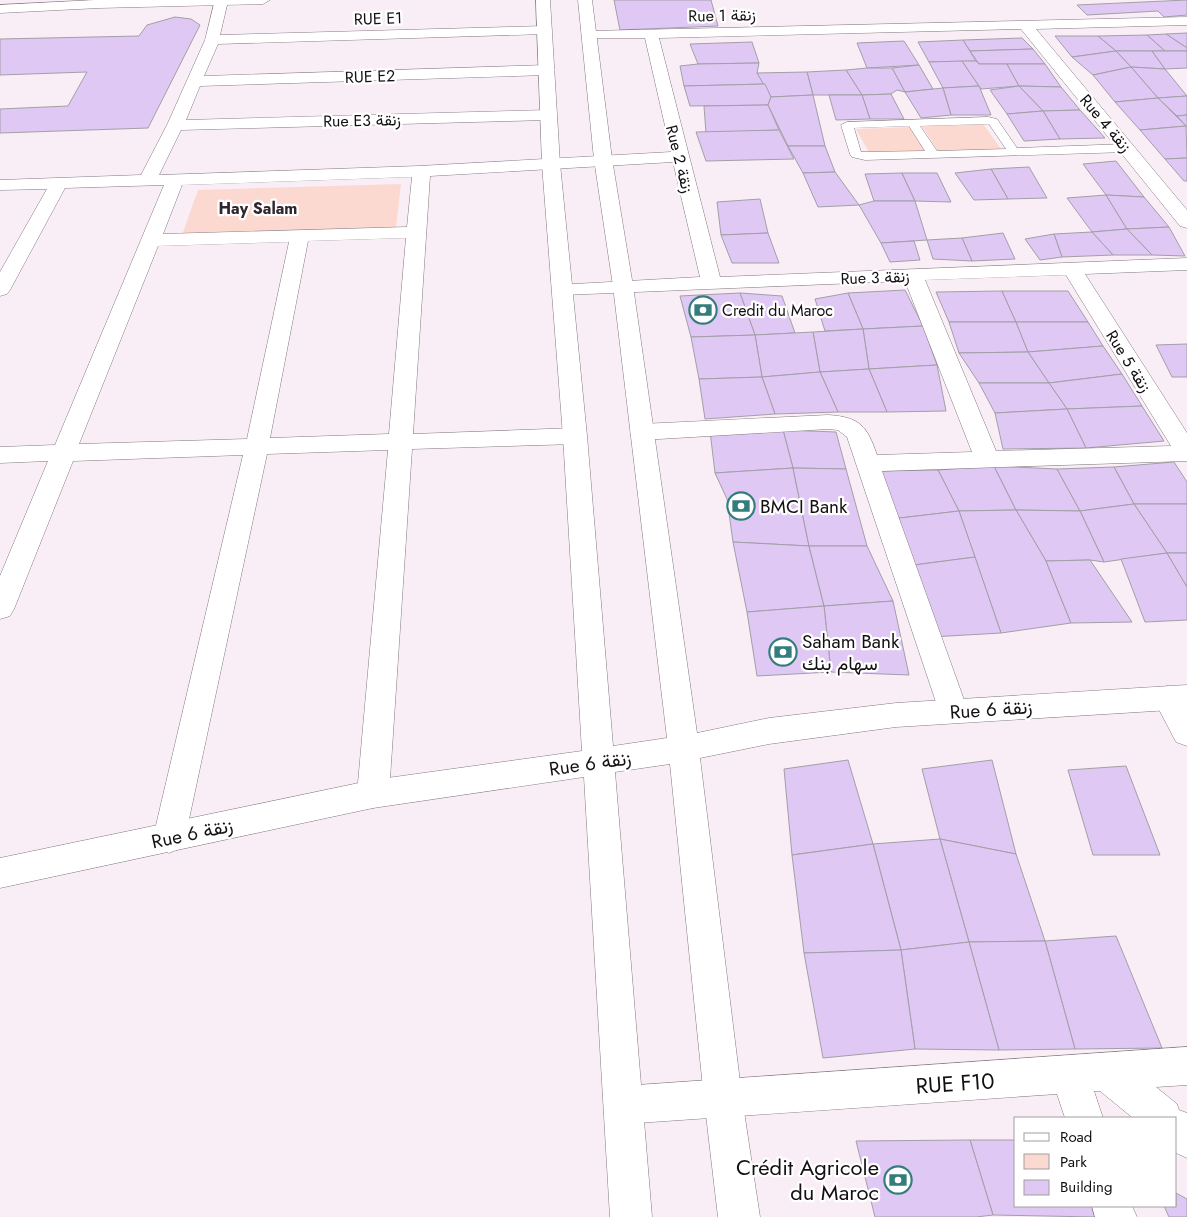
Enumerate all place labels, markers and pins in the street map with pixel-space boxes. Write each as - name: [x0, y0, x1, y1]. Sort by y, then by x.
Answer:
- bank icon: Credit du Maroc: [688, 295, 718, 325]
- place label: Credit du Maroc: [722, 299, 833, 322]
- bank icon: BMCI Bank: [726, 491, 756, 521]
- place label: BMCI Bank: [760, 493, 848, 520]
- place label: Saham Bank سهام بنك: [802, 628, 900, 677]
- bank icon: Saham Bank سهام بنك: [768, 637, 798, 667]
- place label: Crédit Agricole du Maroc: [736, 1151, 879, 1208]
- bank icon: Crédit Agricole du Maroc: [883, 1165, 913, 1195]

